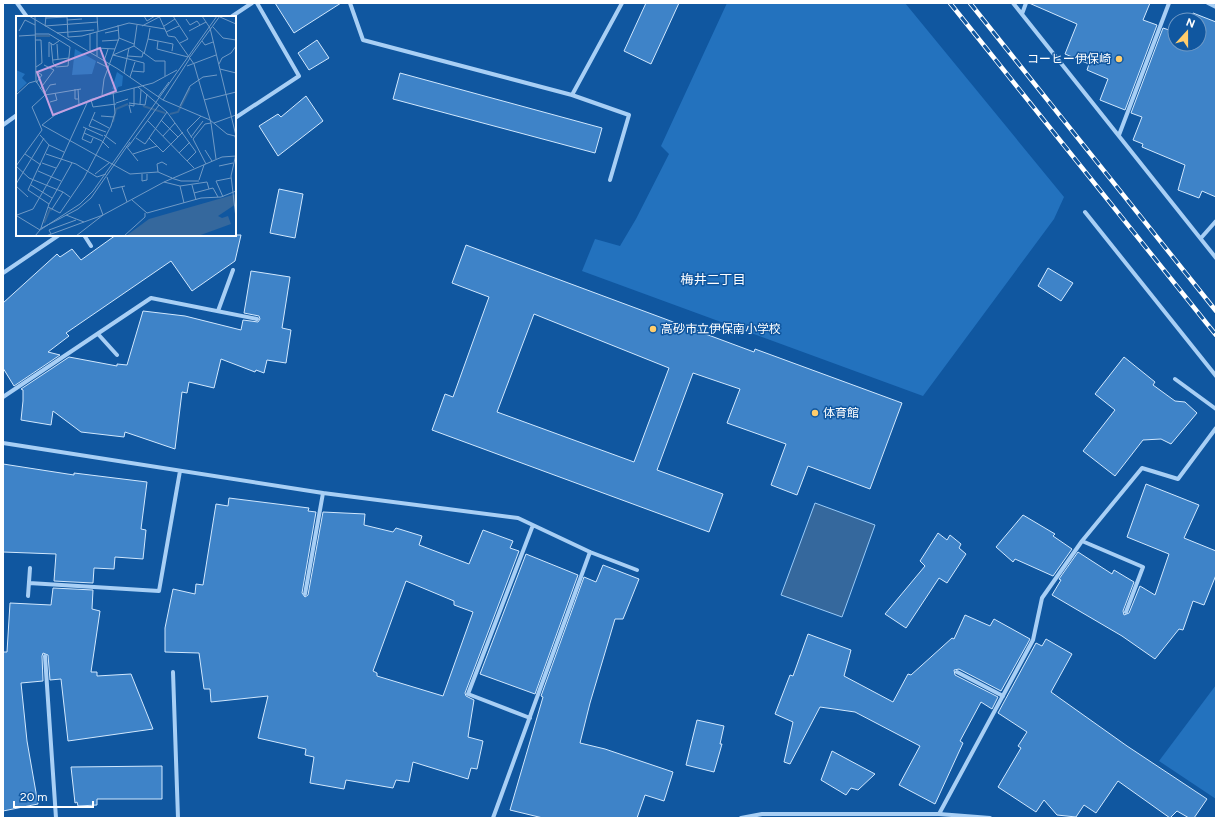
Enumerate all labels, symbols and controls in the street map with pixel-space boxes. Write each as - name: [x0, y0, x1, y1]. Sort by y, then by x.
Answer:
- north arrow: [1167, 12, 1207, 52]
- inset map: [16, 16, 236, 236]
- text: N: [1184, 16, 1197, 31]
- place label: コーヒー伊保崎: [1027, 52, 1111, 66]
- marker: コーヒー伊保崎: [1114, 54, 1124, 64]
- district label: 梅井二丁目: [680, 272, 746, 287]
- place label: 高砂市立伊保南小学校: [661, 322, 781, 336]
- marker: 高砂市立伊保南小学校: [648, 324, 658, 334]
- place label: 体育館: [823, 406, 859, 420]
- marker: 体育館: [810, 408, 820, 418]
- scale bar: [14, 783, 93, 809]
- text: 20 m: [20, 790, 48, 804]

